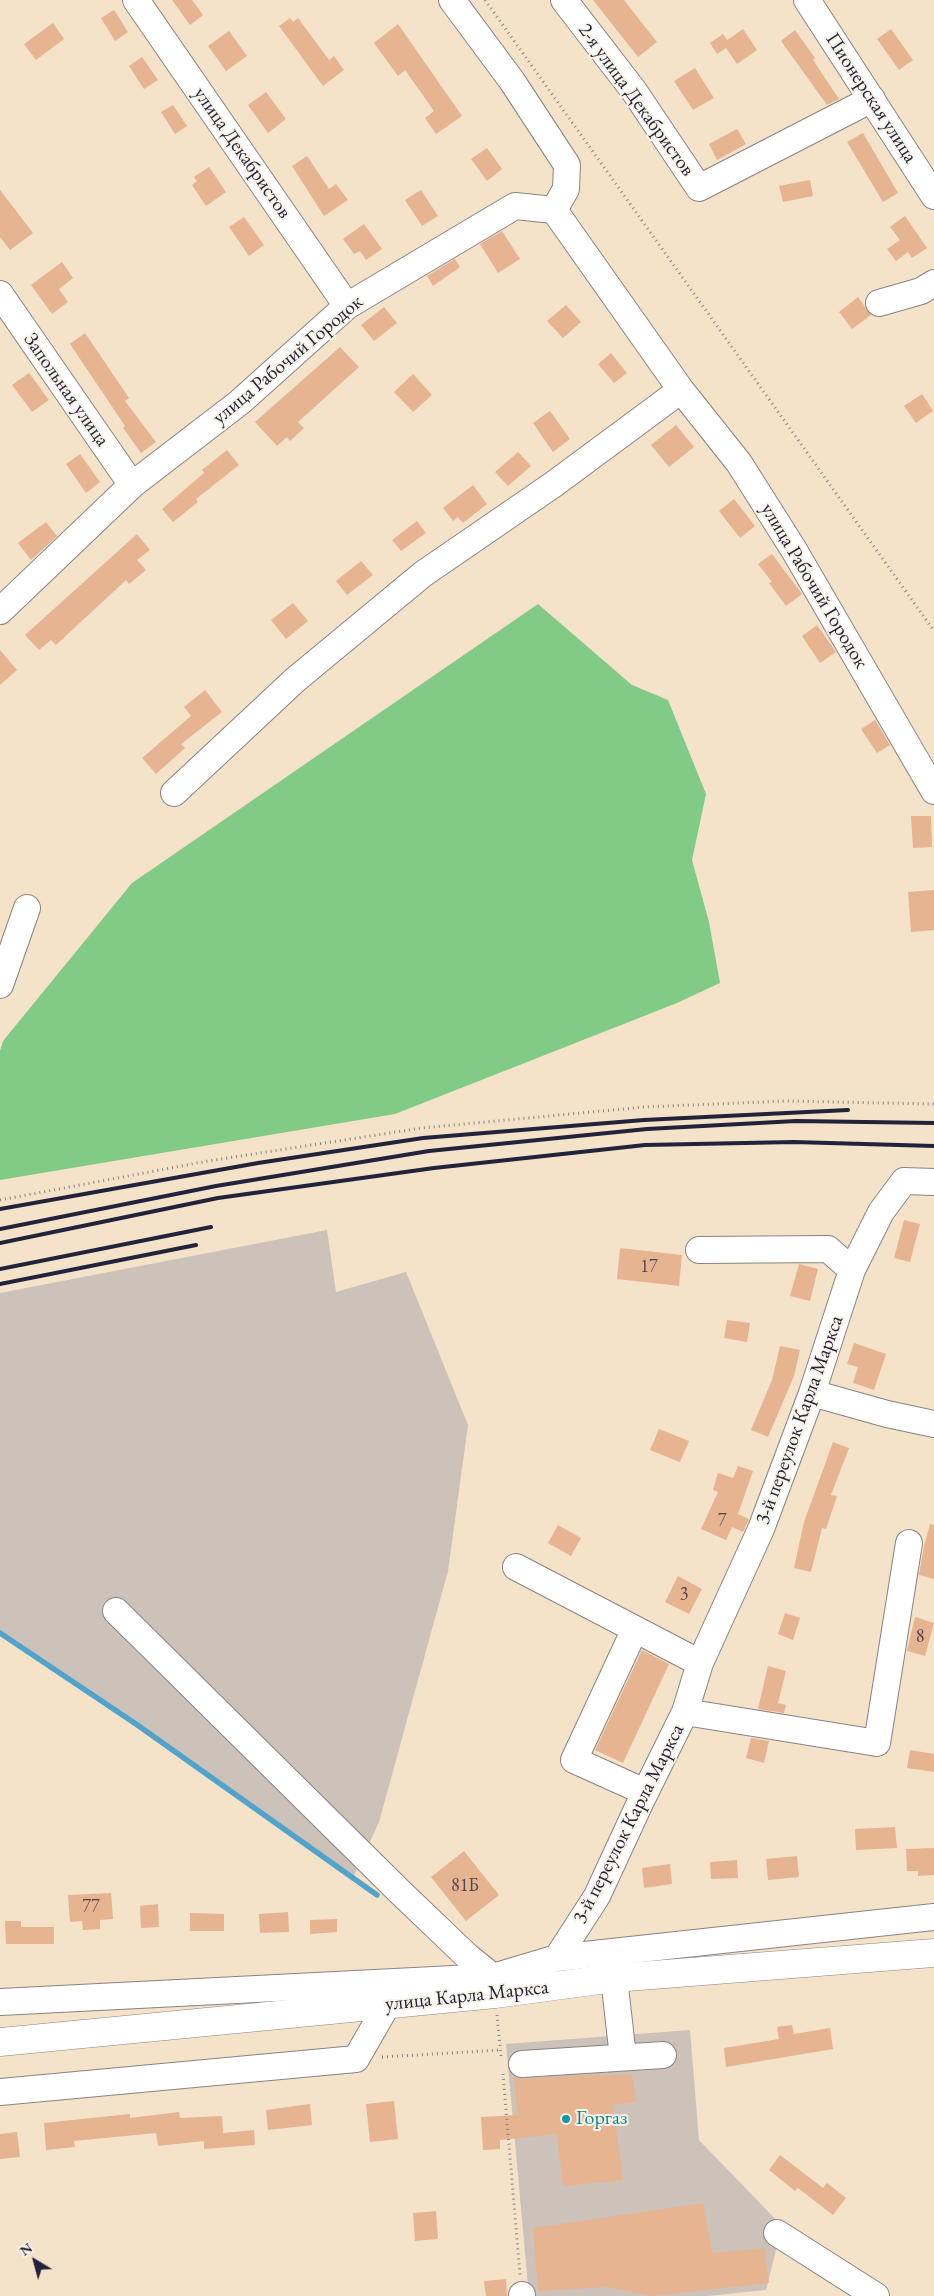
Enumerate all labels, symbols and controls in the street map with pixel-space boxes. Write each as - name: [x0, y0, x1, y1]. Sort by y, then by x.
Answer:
- street label: 2-я улица Декабристов: [573, 19, 699, 181]
- street label: Пионерская улица: [820, 28, 922, 168]
- street label: улица Декабристов: [188, 83, 296, 223]
- street label: улица Рабочий Городок: [208, 290, 368, 430]
- street label: Запольная улица: [18, 329, 114, 451]
- street label: улица Рабочий Городок: [755, 499, 873, 673]
- house number: 17: [640, 1256, 658, 1278]
- street label: 3-й переулок Карла Маркса: [751, 1312, 849, 1528]
- house number: 7: [718, 1510, 726, 1532]
- house number: 3: [680, 1584, 688, 1606]
- house number: 8: [916, 1626, 924, 1648]
- street label: 3-й переулок Карла Маркса: [568, 1720, 690, 1928]
- house number: 81Б: [451, 1875, 479, 1897]
- house number: 77: [82, 1896, 100, 1918]
- street label: улица Карла Маркса: [384, 1975, 550, 2017]
- place label: Горгаз: [576, 2107, 627, 2131]
- marker: Горгаз: [560, 2113, 572, 2125]
- north arrow: [10, 2236, 60, 2286]
- text: N: [16, 2238, 36, 2260]

